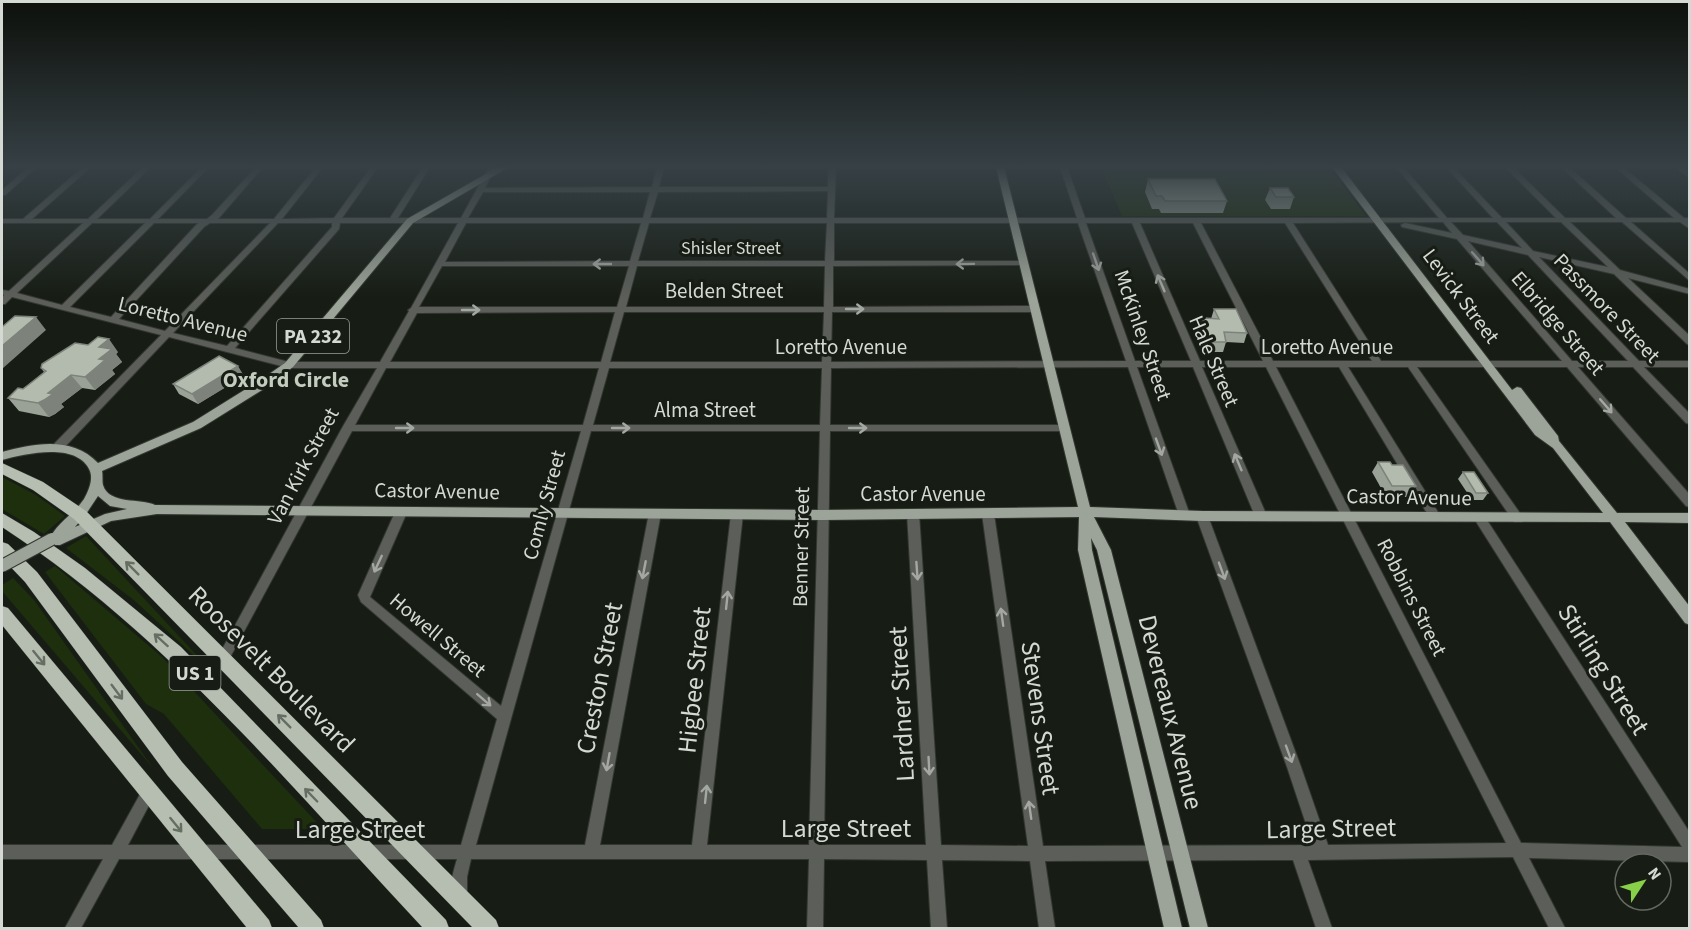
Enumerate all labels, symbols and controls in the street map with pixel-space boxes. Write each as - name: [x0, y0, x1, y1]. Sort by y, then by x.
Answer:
- street label: Shisler Street: [681, 236, 781, 261]
- street label: Levick Street: [1415, 242, 1507, 350]
- street label: Passmore Street: [1547, 246, 1667, 370]
- one-way arrow: [1091, 252, 1102, 271]
- one-way arrow: [1471, 252, 1485, 267]
- one-way arrow: [593, 258, 613, 270]
- one-way arrow: [956, 258, 976, 270]
- street label: Elbridge Street: [1504, 264, 1612, 382]
- street label: McKinley Street: [1107, 266, 1179, 404]
- one-way arrow: [1155, 274, 1166, 293]
- street label: Belden Street: [665, 276, 783, 306]
- street label: Loretto Avenue: [115, 288, 251, 350]
- one-way arrow: [844, 303, 864, 315]
- one-way arrow: [460, 304, 480, 316]
- street label: Hale Street: [1181, 311, 1247, 411]
- road number: PA 232: [277, 319, 349, 353]
- street label: Loretto Avenue: [775, 332, 907, 362]
- street label: Loretto Avenue: [1261, 332, 1393, 362]
- district label: Oxford Circle: [223, 364, 349, 396]
- street label: Alma Street: [654, 395, 756, 425]
- one-way arrow: [1599, 398, 1613, 413]
- street label: Van Kirk Street: [260, 402, 346, 530]
- one-way arrow: [395, 422, 415, 434]
- one-way arrow: [611, 422, 631, 434]
- one-way arrow: [848, 422, 868, 434]
- one-way arrow: [1155, 437, 1166, 456]
- street label: Comly Street: [515, 447, 573, 563]
- one-way arrow: [1231, 454, 1243, 472]
- street label: Castor Avenue: [374, 475, 500, 507]
- street label: Castor Avenue: [860, 479, 986, 509]
- street label: Castor Avenue: [1346, 481, 1472, 513]
- street label: Benner Street: [785, 487, 817, 607]
- street label: Robbins Street: [1369, 533, 1455, 661]
- one-way arrow: [372, 554, 384, 572]
- one-way arrow: [125, 560, 140, 575]
- one-way arrow: [638, 560, 649, 579]
- one-way arrow: [911, 561, 922, 581]
- one-way arrow: [1217, 561, 1228, 580]
- street label: Roosevelt Boulevard: [180, 577, 364, 761]
- street label: Howell Street: [383, 586, 493, 684]
- one-way arrow: [722, 590, 733, 610]
- street label: Stirling Street: [1549, 597, 1659, 742]
- street label: Creston Street: [567, 599, 632, 757]
- street label: Higbee Street: [668, 605, 721, 755]
- one-way arrow: [997, 608, 1008, 628]
- street label: Devereaux Avenue: [1128, 611, 1213, 813]
- street label: Lardner Street: [879, 625, 924, 783]
- one-way arrow: [154, 633, 169, 647]
- street label: Stevens Street: [1011, 639, 1070, 798]
- one-way arrow: [32, 650, 45, 666]
- road number: US 1: [170, 656, 220, 690]
- one-way arrow: [110, 683, 123, 699]
- one-way arrow: [476, 693, 491, 707]
- one-way arrow: [276, 714, 291, 729]
- one-way arrow: [1285, 744, 1296, 763]
- one-way arrow: [602, 751, 613, 771]
- one-way arrow: [923, 756, 934, 776]
- one-way arrow: [700, 784, 711, 804]
- one-way arrow: [304, 788, 319, 803]
- one-way arrow: [1024, 801, 1035, 821]
- street label: Large Street: [1265, 809, 1397, 848]
- street label: Large Street: [781, 810, 911, 847]
- street label: Large Street: [295, 811, 425, 848]
- one-way arrow: [169, 816, 182, 832]
- north arrow: [1613, 852, 1673, 912]
- text: N: [1642, 863, 1666, 885]

